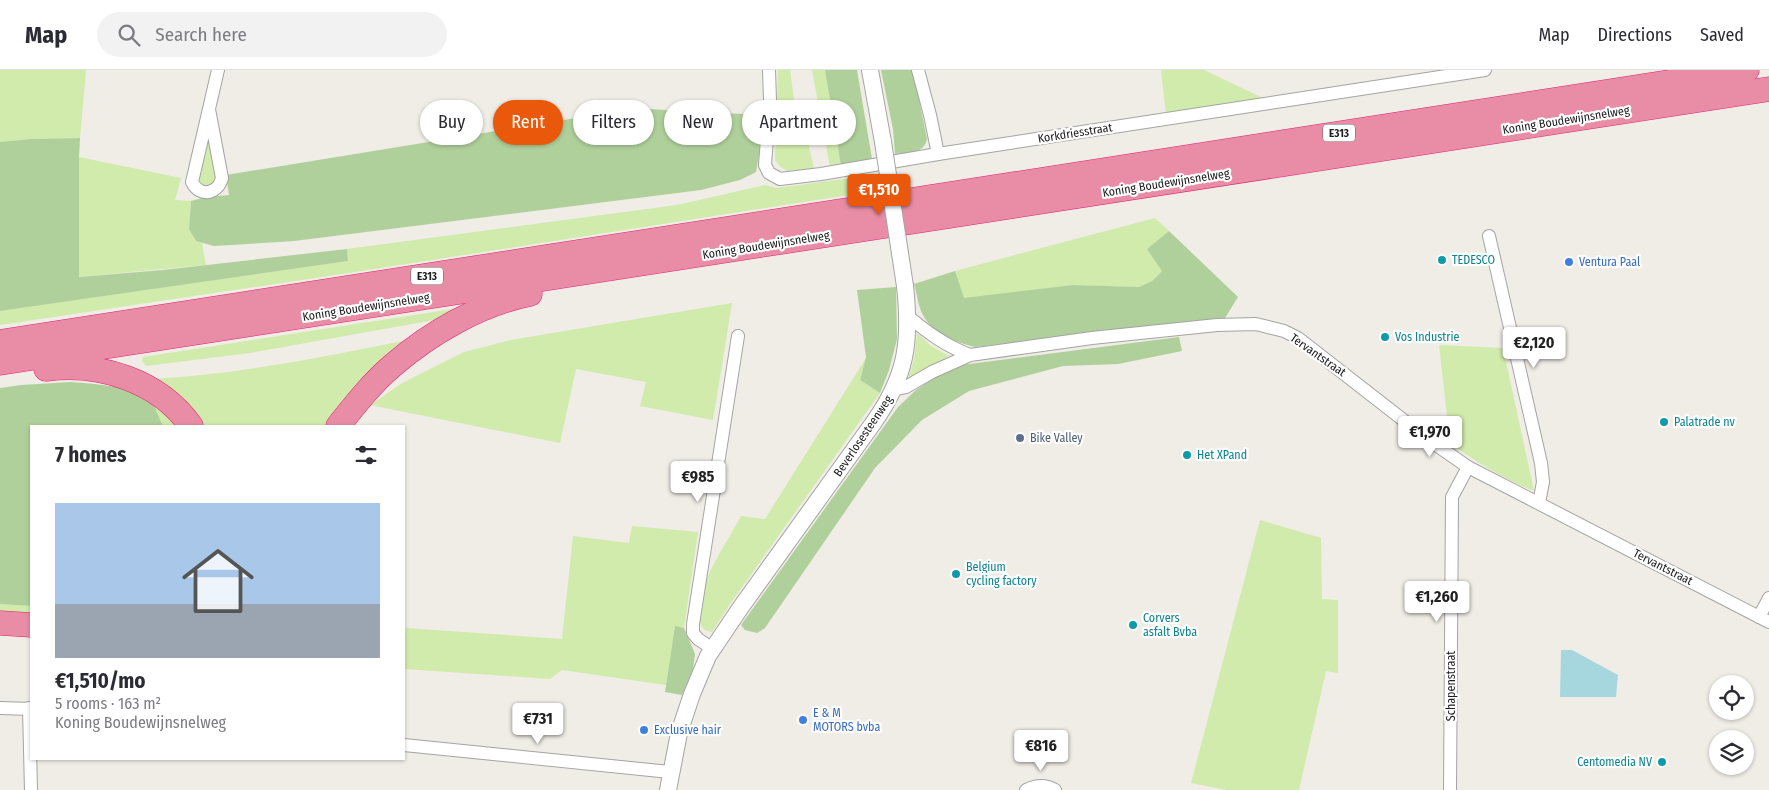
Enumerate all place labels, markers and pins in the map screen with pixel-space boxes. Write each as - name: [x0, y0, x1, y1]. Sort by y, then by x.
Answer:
- pin: €1,510: [838, 174, 920, 216]
- place label: TEDESCO: [1452, 253, 1495, 267]
- marker: TEDESCO: [1436, 254, 1448, 266]
- place label: Ventura Paal: [1579, 255, 1640, 269]
- marker: Ventura Paal: [1563, 256, 1575, 268]
- pin: €2,120: [1493, 326, 1575, 369]
- place label: Vos Industrie: [1395, 330, 1460, 344]
- marker: Vos Industrie: [1379, 331, 1391, 343]
- place label: Palatrade nv: [1674, 415, 1735, 429]
- pin: €1,970: [1389, 416, 1471, 458]
- marker: Palatrade nv: [1658, 416, 1670, 428]
- place label: Bike Valley: [1030, 431, 1083, 445]
- marker: Bike Valley: [1014, 432, 1026, 444]
- place label: Het XPand: [1197, 448, 1247, 462]
- marker: Het XPand: [1181, 449, 1193, 461]
- pin: €985: [668, 460, 728, 503]
- place label: Belgium cycling factory: [966, 560, 1037, 588]
- marker: Belgium cycling factory: [950, 568, 962, 580]
- pin: €1,260: [1396, 580, 1478, 623]
- place label: Corvers asfalt Bvba: [1143, 611, 1197, 639]
- marker: Corvers asfalt Bvba: [1127, 619, 1139, 631]
- pin: €731: [508, 702, 568, 745]
- place label: E & M MOTORS bvba: [813, 706, 880, 734]
- marker: E & M MOTORS bvba: [797, 714, 809, 726]
- place label: Exclusive hair: [654, 723, 722, 737]
- marker: Exclusive hair: [638, 724, 650, 736]
- pin: €816: [1011, 730, 1071, 772]
- place label: Centomedia NV: [1577, 755, 1653, 769]
- marker: Centomedia NV: [1656, 756, 1668, 768]

